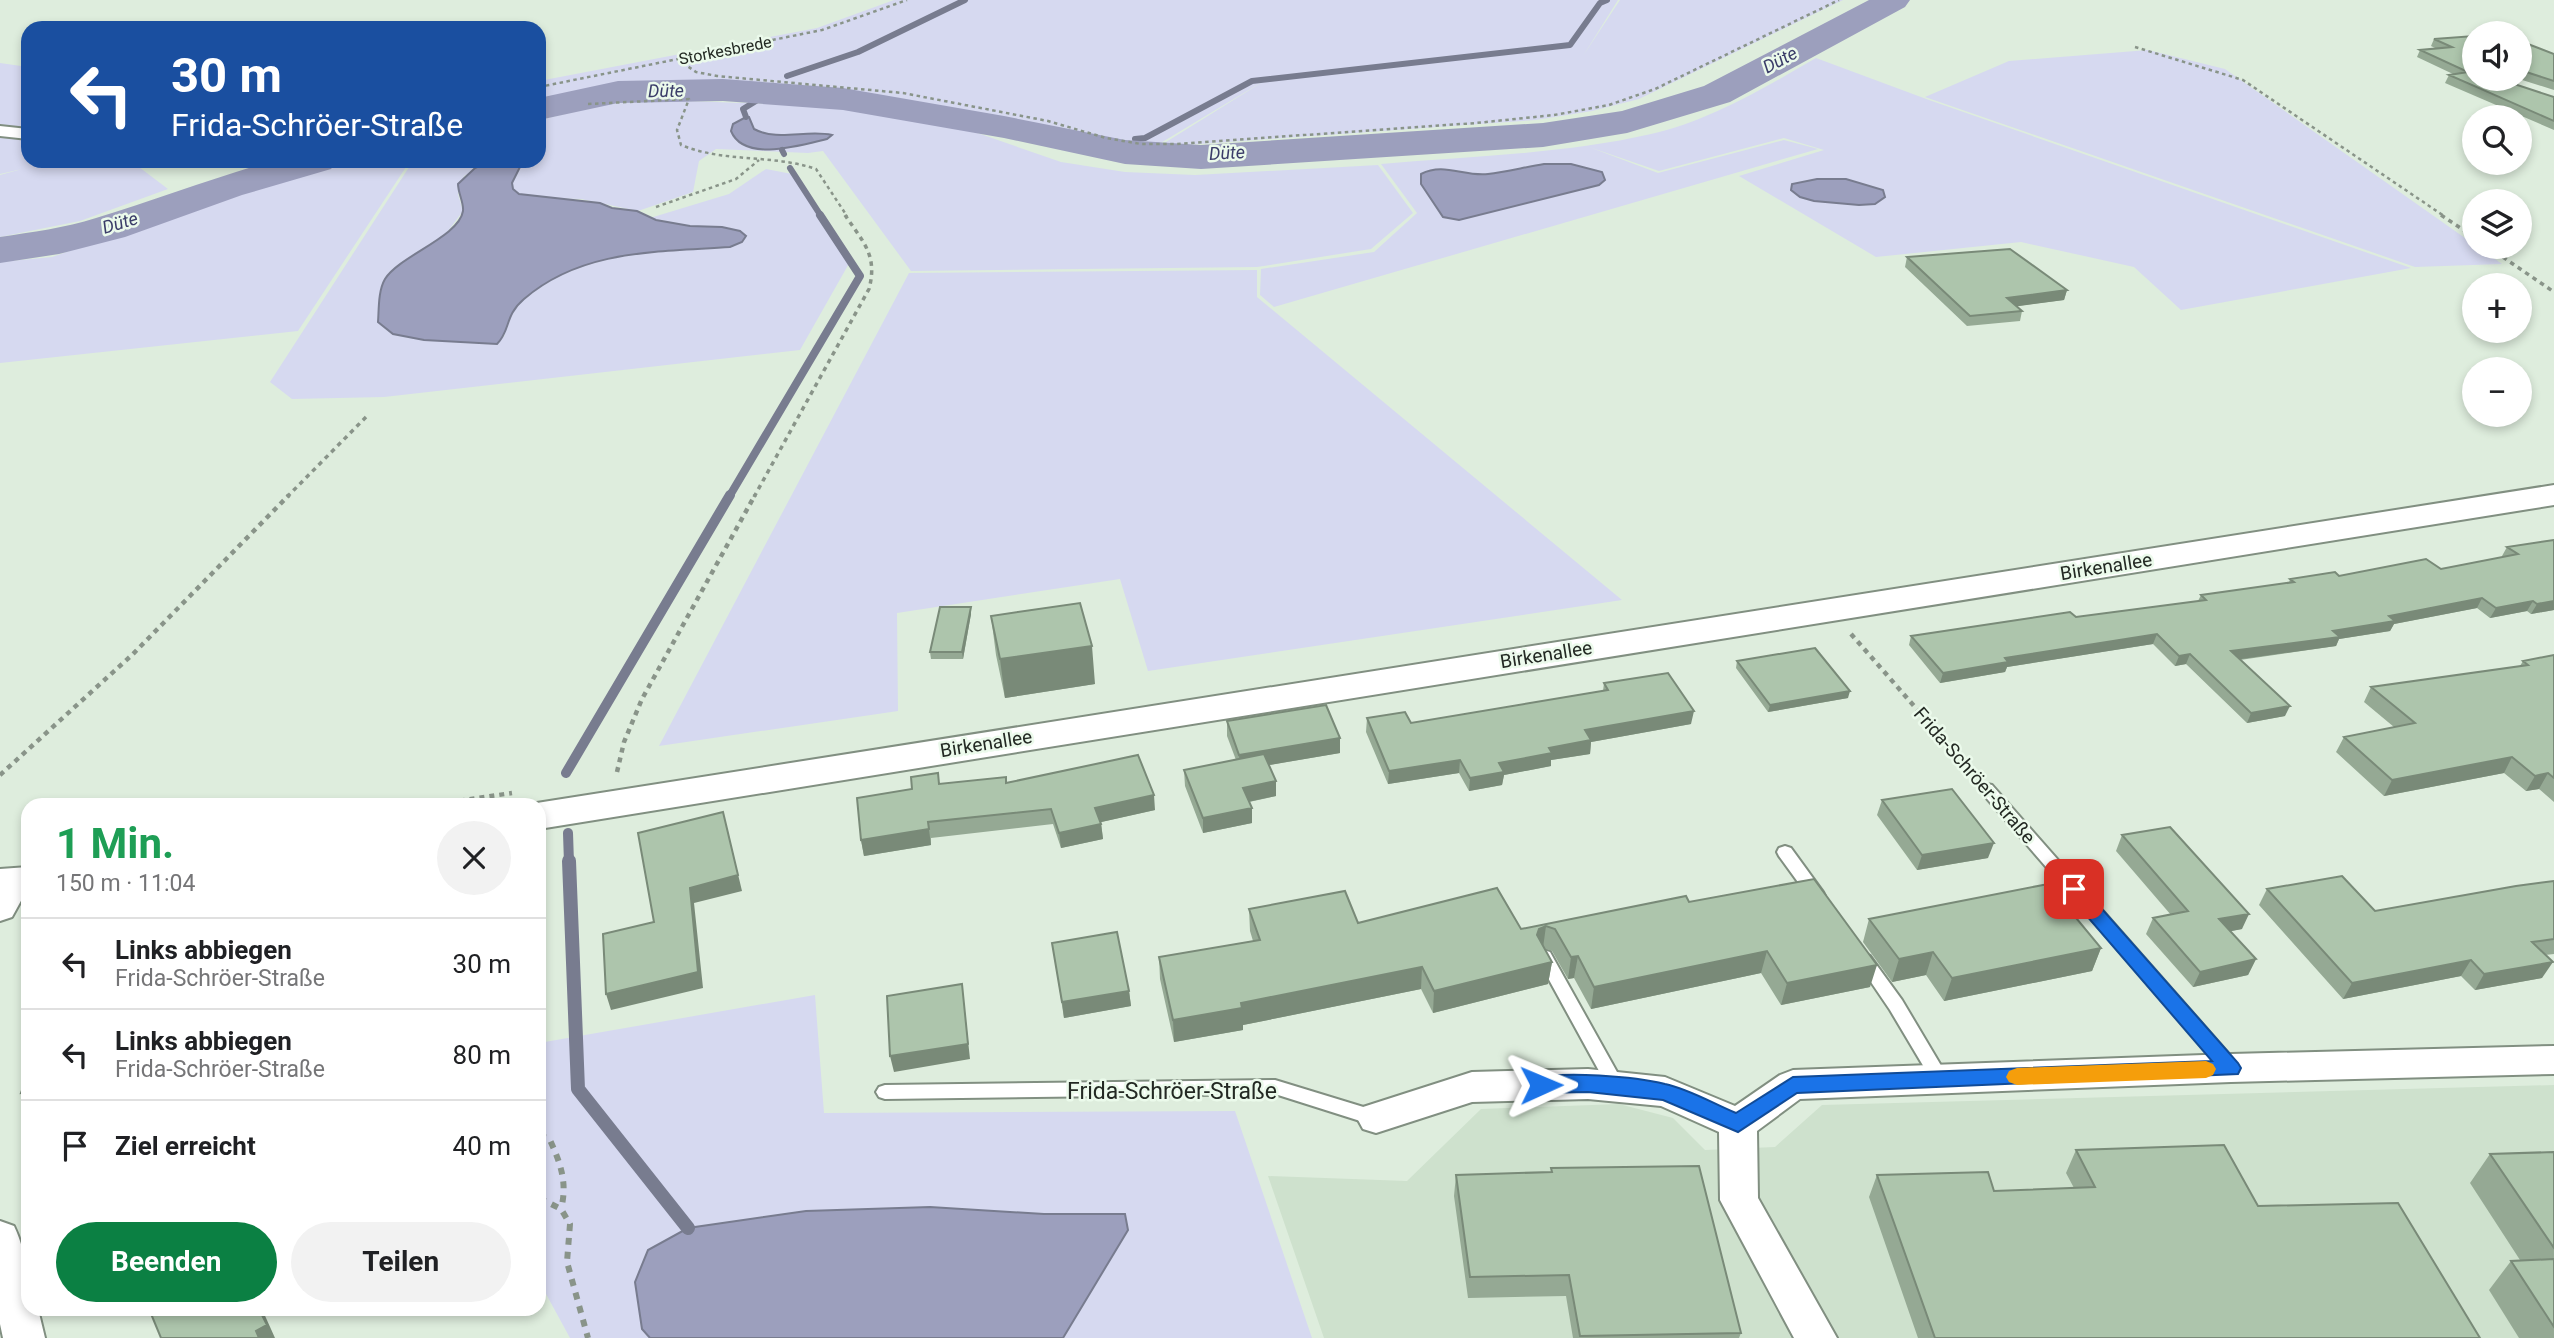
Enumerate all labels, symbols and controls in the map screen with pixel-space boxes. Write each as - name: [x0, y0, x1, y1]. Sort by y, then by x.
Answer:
- map controls: [2462, 21, 2532, 427]
- button: sound: [2462, 21, 2532, 91]
- street label: Storkesbrede: [677, 32, 773, 69]
- water label: Düte: [1759, 42, 1801, 77]
- text: 30 m: [171, 47, 282, 104]
- icon: left: [56, 49, 147, 140]
- water label: Düte: [648, 80, 684, 101]
- button: search: [2462, 105, 2532, 175]
- text: Frida-Schröer-Straße: [171, 106, 463, 144]
- water label: Düte: [1208, 141, 1246, 164]
- button: layers: [2462, 189, 2532, 259]
- water label: Düte: [100, 207, 140, 238]
- button: +: [2462, 273, 2532, 343]
- button: −: [2462, 357, 2532, 427]
- street label: Birkenallee: [2059, 548, 2154, 585]
- street label: Birkenallee: [1499, 636, 1594, 673]
- street label: Frida-Schröer-Straße: [1909, 702, 2040, 848]
- street label: Birkenallee: [939, 725, 1034, 762]
- text: 1 Min.: [56, 819, 174, 868]
- button: close: [437, 821, 511, 895]
- pin: [2044, 859, 2104, 919]
- text: 150 m · 11:04: [56, 870, 195, 897]
- icon: arrive: [2055, 870, 2093, 908]
- text: Links abbiegen: [115, 935, 292, 965]
- icon: left: [56, 945, 94, 983]
- text: 30 m: [453, 949, 511, 979]
- text: Frida-Schröer-Straße: [115, 965, 325, 992]
- text: Links abbiegen: [115, 1026, 292, 1056]
- icon: left: [56, 1036, 94, 1074]
- text: 80 m: [453, 1040, 511, 1070]
- position arrow: [1504, 1048, 1578, 1122]
- text: Frida-Schröer-Straße: [115, 1056, 325, 1083]
- street label: Frida-Schröer-Straße: [1067, 1078, 1277, 1105]
- icon: arrive: [56, 1127, 94, 1165]
- text: Ziel erreicht: [115, 1131, 256, 1161]
- text: 40 m: [453, 1131, 511, 1161]
- button: Beenden: [56, 1222, 277, 1302]
- button: Teilen: [291, 1222, 511, 1302]

